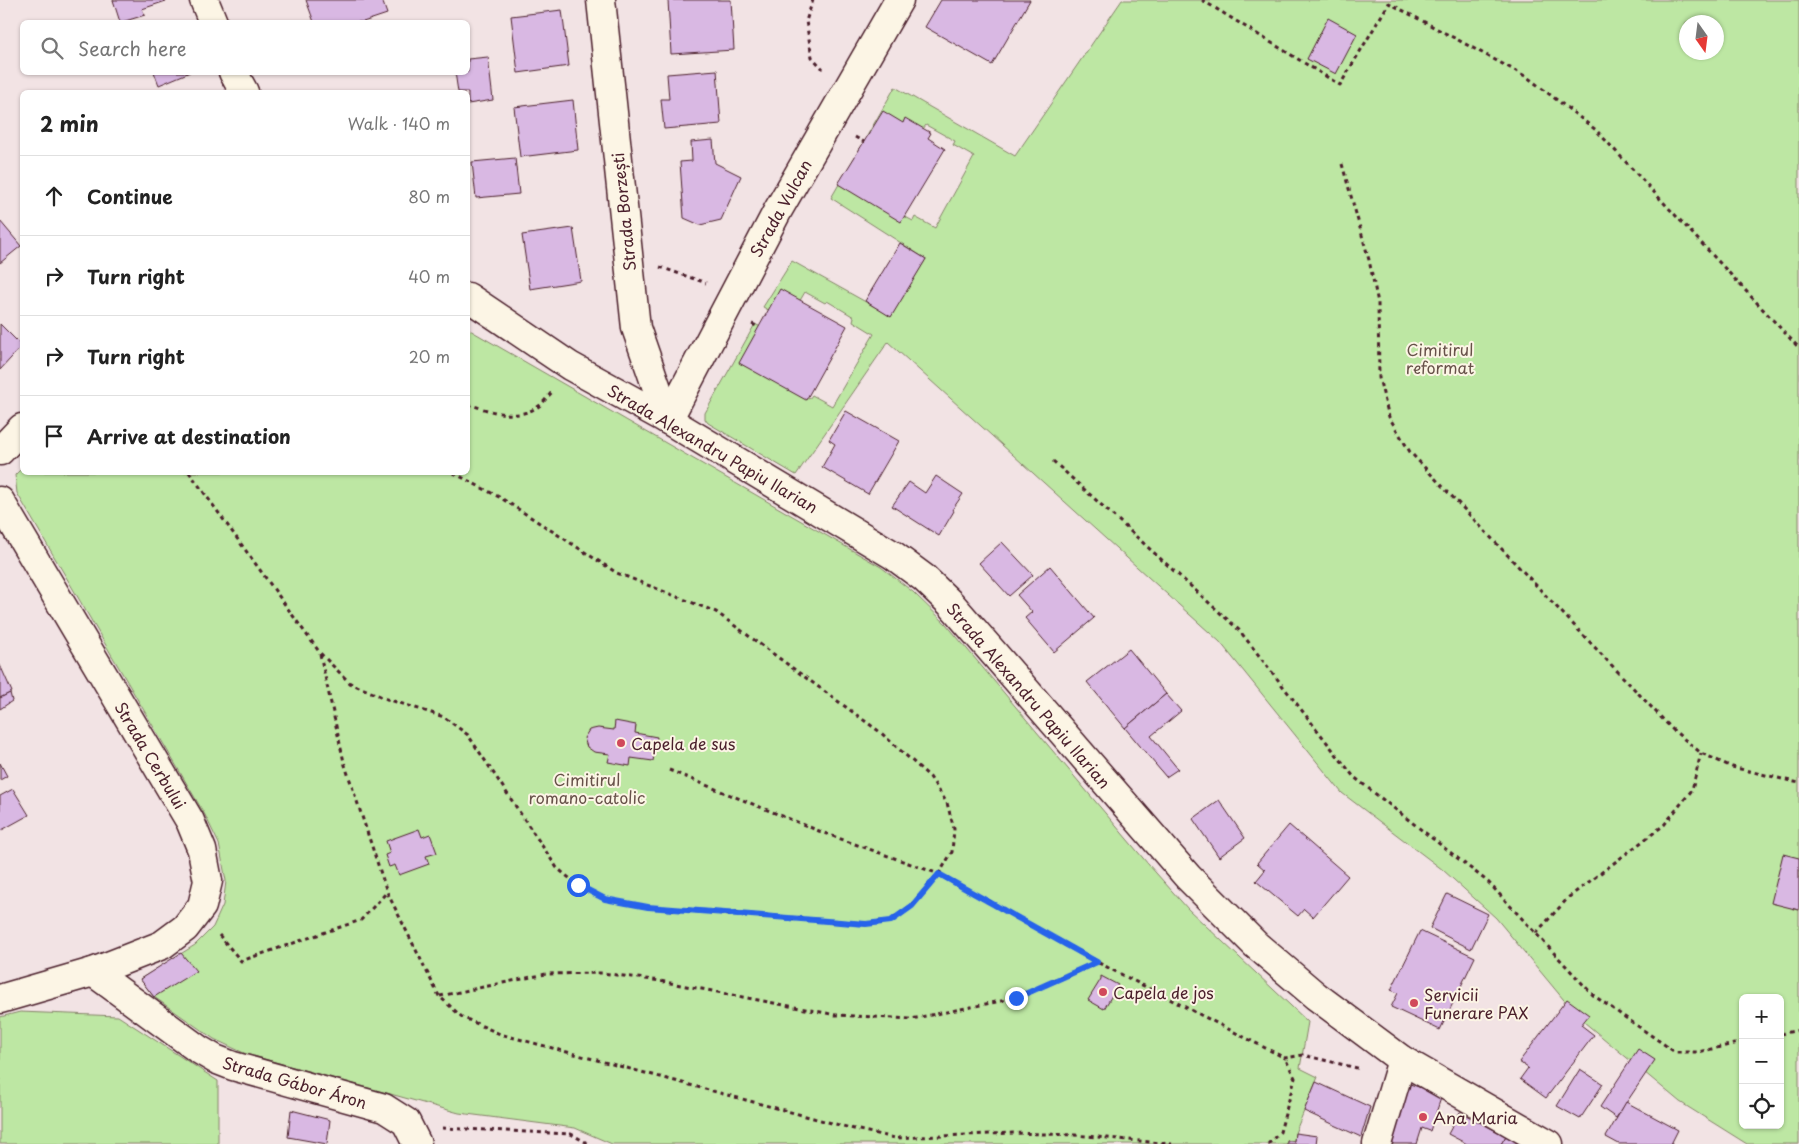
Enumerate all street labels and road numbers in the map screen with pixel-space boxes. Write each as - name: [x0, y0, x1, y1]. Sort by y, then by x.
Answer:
- street label: Strada Borzești: [605, 152, 641, 272]
- street label: Strada Vulcan: [743, 155, 817, 261]
- street label: Strada Alexandru Papiu Ilarian: [603, 378, 823, 518]
- street label: Strada Alexandru Papiu Ilarian: [941, 597, 1117, 793]
- street label: Strada Cerbului: [109, 697, 193, 813]
- street label: Strada Gábor Áron: [220, 1050, 370, 1114]

